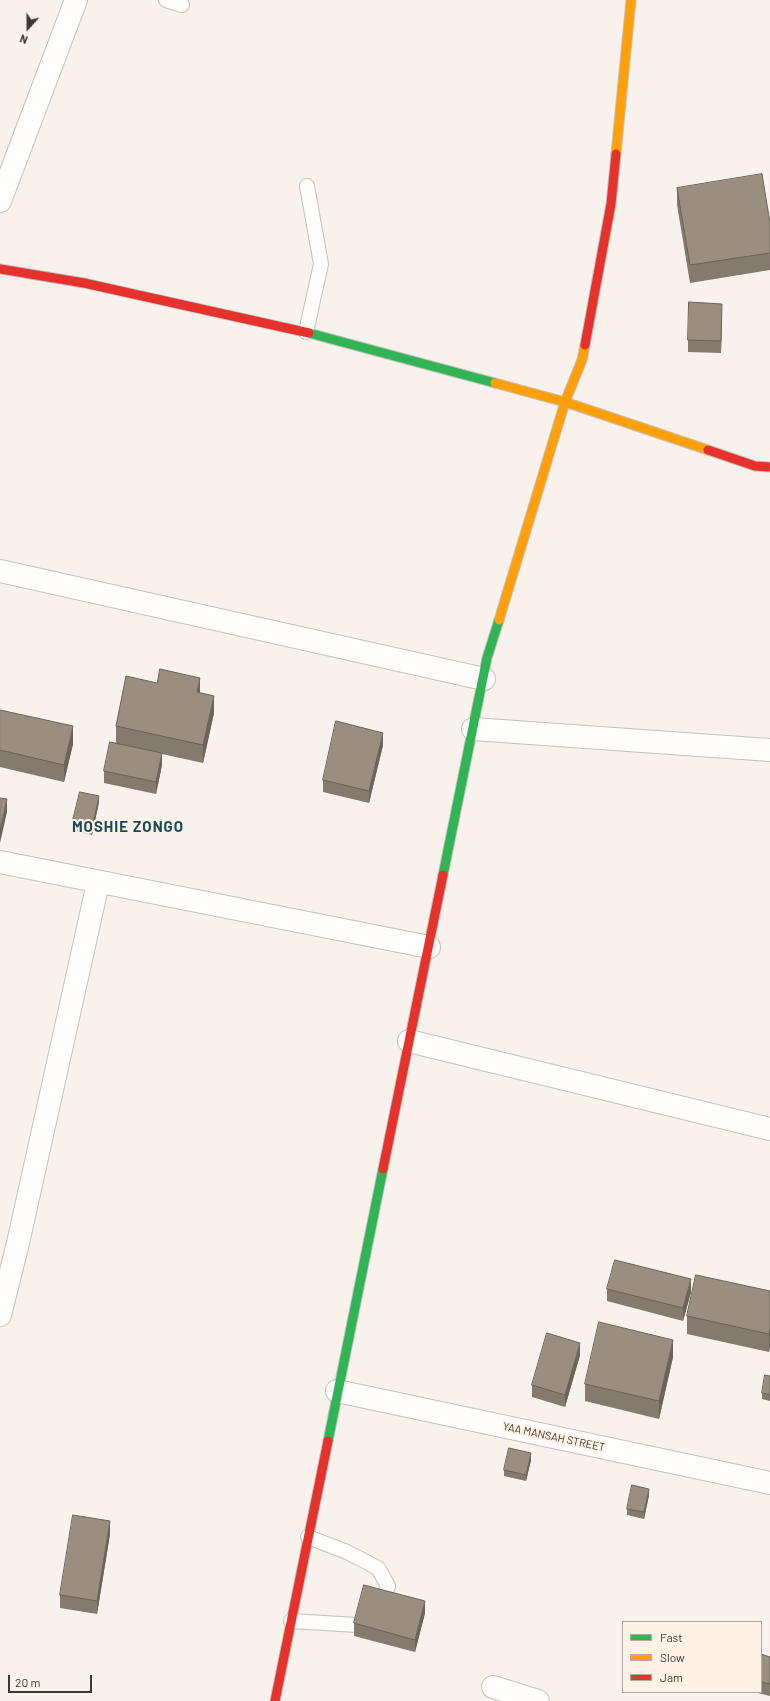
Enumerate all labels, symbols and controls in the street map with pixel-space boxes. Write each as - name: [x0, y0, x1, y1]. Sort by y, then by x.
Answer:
- north arrow: [8, 8, 48, 48]
- text: N: [18, 32, 29, 47]
- district label: MOSHIE ZONGO: [72, 818, 184, 836]
- street label: YAA MANSAH STREET: [502, 1420, 606, 1454]
- legend: [622, 1621, 762, 1693]
- text: Fast: [660, 1630, 683, 1644]
- text: Slow: [660, 1650, 685, 1664]
- scale bar: [10, 1667, 94, 1693]
- text: Jam: [660, 1670, 683, 1684]
- text: 20 m: [15, 1675, 41, 1689]

